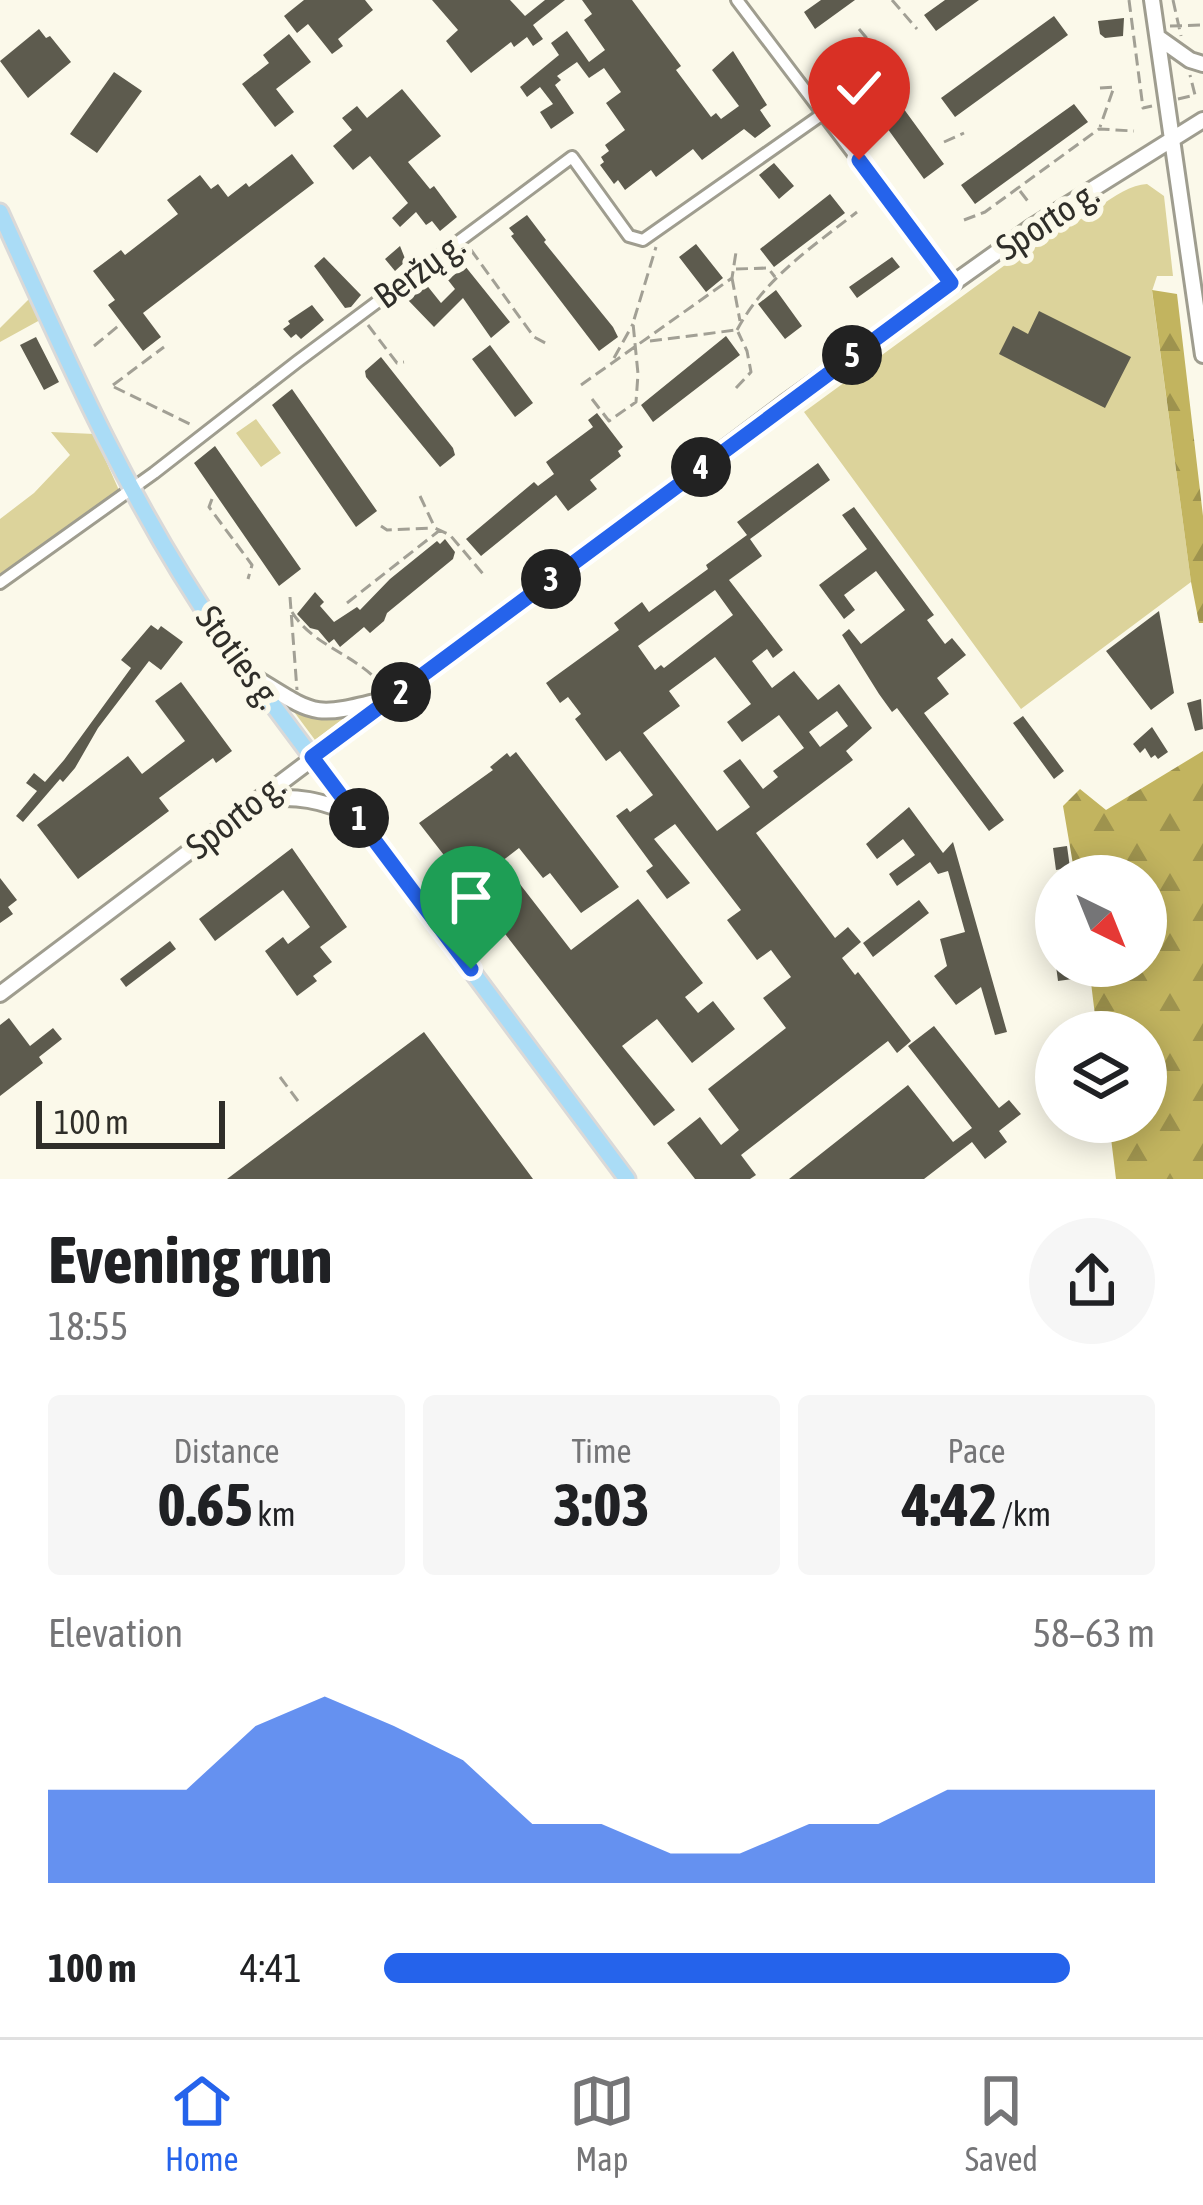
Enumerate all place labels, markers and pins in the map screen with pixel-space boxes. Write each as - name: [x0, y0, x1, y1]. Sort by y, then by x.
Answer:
- pin: [808, 37, 910, 160]
- pin: 5: [822, 325, 882, 385]
- pin: 4: [671, 437, 731, 497]
- pin: 3: [521, 549, 581, 609]
- pin: 2: [371, 662, 431, 722]
- pin: 1: [329, 788, 389, 848]
- pin: [420, 846, 522, 969]

